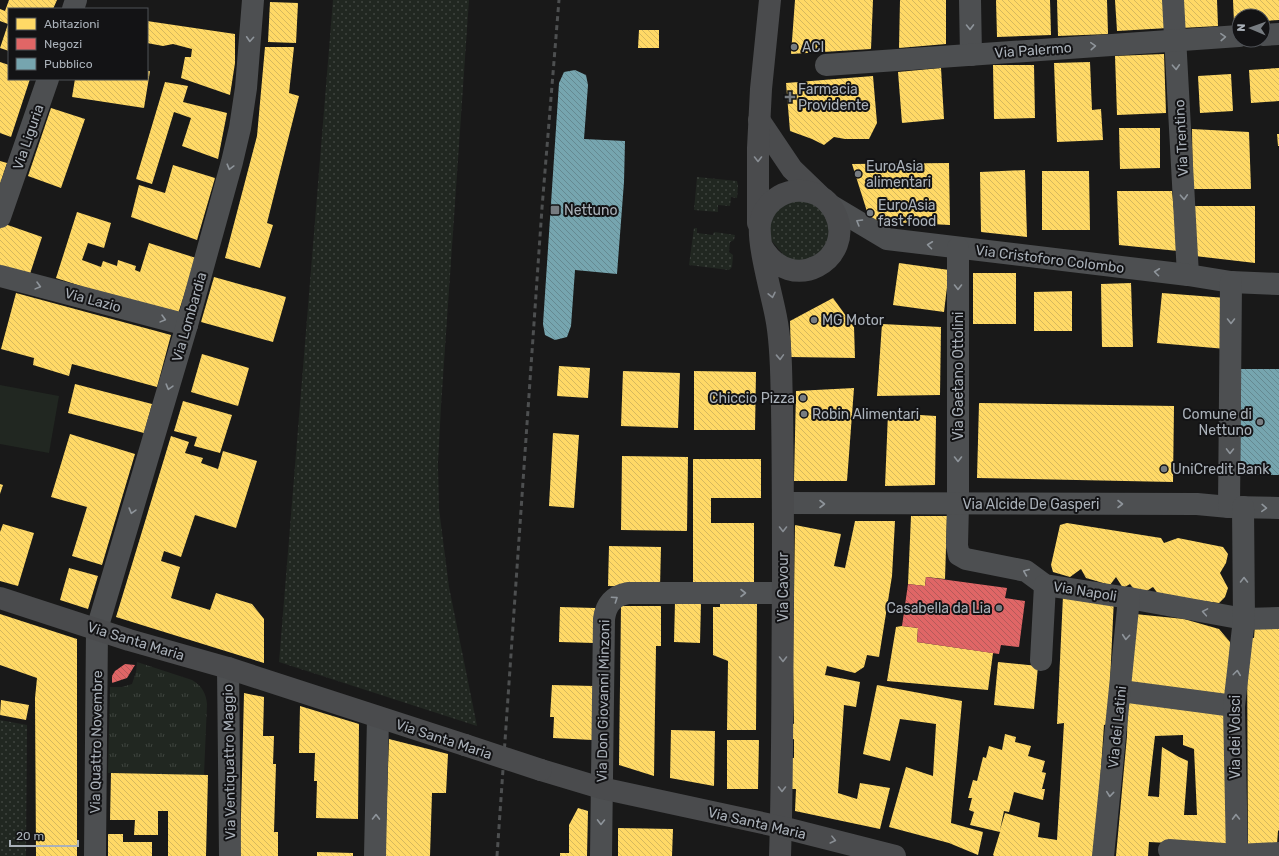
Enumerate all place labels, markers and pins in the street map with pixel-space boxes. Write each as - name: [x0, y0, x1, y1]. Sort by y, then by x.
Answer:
- place label: ACI: [802, 39, 824, 56]
- marker: ACI: [789, 42, 799, 52]
- place label: Farmacia Providente: [798, 81, 869, 114]
- marker: Farmacia Providente: [785, 92, 795, 102]
- place label: EuroAsia alimentari: [866, 158, 931, 191]
- marker: EuroAsia alimentari: [853, 169, 863, 179]
- place label: EuroAsia fast food: [878, 197, 936, 230]
- place label: Nettuno: [564, 202, 617, 219]
- marker: Nettuno: [549, 204, 561, 216]
- marker: EuroAsia fast food: [865, 208, 875, 218]
- place label: MG Motor: [822, 312, 885, 329]
- marker: MG Motor: [809, 315, 819, 325]
- place label: Chiccio Pizza: [709, 390, 795, 407]
- marker: Chiccio Pizza: [798, 393, 808, 403]
- place label: Robin Alimentari: [812, 406, 919, 423]
- place label: Comune di Nettuno: [1182, 406, 1252, 439]
- marker: Robin Alimentari: [799, 409, 809, 419]
- marker: Comune di Nettuno: [1255, 417, 1265, 427]
- place label: UniCredit Bank: [1172, 461, 1270, 478]
- marker: UniCredit Bank: [1159, 464, 1169, 474]
- place label: Casabella da Lia: [886, 600, 991, 617]
- marker: Casabella da Lia: [994, 603, 1004, 613]

